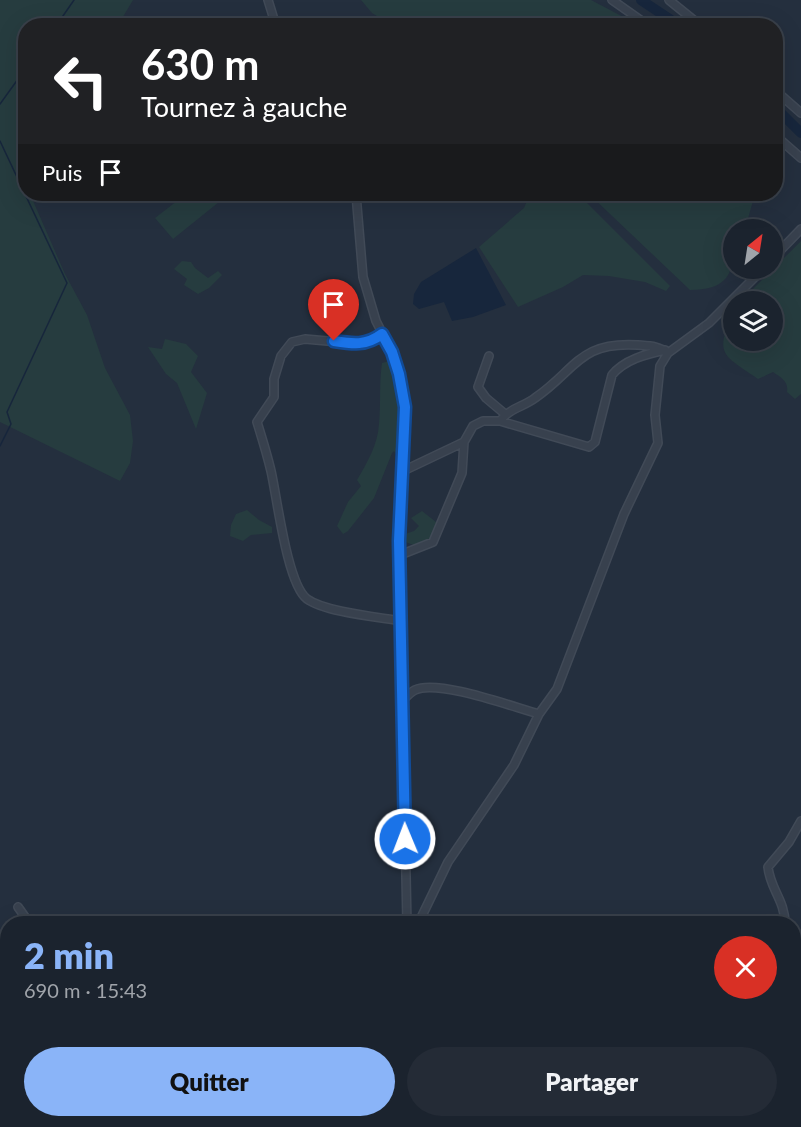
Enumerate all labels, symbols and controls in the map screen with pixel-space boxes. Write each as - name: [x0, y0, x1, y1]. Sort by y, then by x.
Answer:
- text: 630 m: [141, 39, 259, 89]
- icon: left: [42, 42, 120, 120]
- text: Tournez à gauche: [141, 90, 347, 123]
- icon: arrive: [94, 156, 127, 189]
- text: Puis: [42, 159, 82, 186]
- north arrow: [723, 219, 783, 279]
- map controls: [723, 219, 783, 351]
- pin: [308, 279, 359, 341]
- icon: arrive: [317, 288, 350, 321]
- button: layers: [723, 291, 783, 351]
- position arrow: [373, 807, 437, 871]
- text: 2 min: [24, 933, 114, 977]
- button: close: [714, 936, 777, 999]
- text: 690 m · 15:43: [24, 978, 147, 1002]
- button: Quitter: [24, 1047, 395, 1116]
- button: Partager: [407, 1047, 777, 1116]

